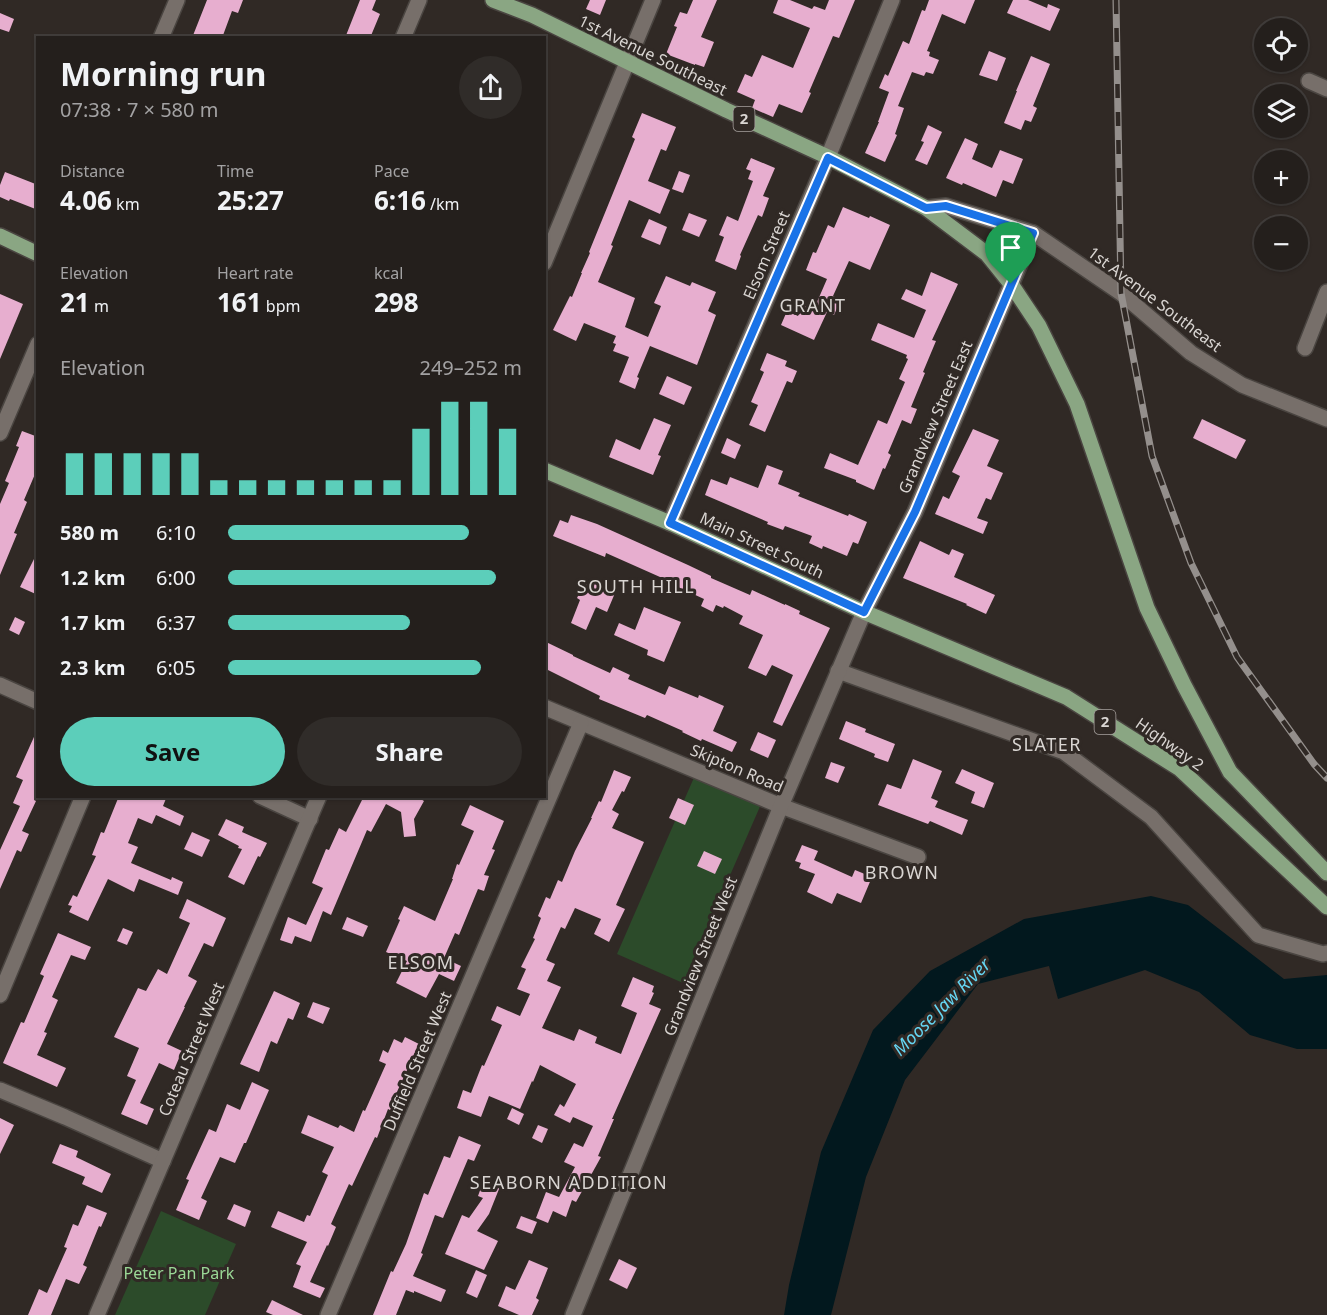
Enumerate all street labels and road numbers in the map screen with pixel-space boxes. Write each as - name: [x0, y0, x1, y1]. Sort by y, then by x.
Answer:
- street label: 1st Avenue Southeast: [575, 9, 731, 101]
- road number: 2: [734, 107, 754, 131]
- street label: Elsom Street: [737, 207, 795, 303]
- street label: 1st Avenue Southeast: [1083, 241, 1227, 357]
- street label: Grandview Street East: [893, 337, 977, 497]
- street label: Main Street South: [696, 507, 828, 583]
- road number: 2: [1094, 710, 1116, 734]
- street label: Highway 2: [1131, 712, 1209, 776]
- street label: Skipton Road: [687, 738, 787, 798]
- street label: Grandview Street West: [658, 873, 742, 1039]
- street label: Coteau Street West: [153, 978, 229, 1119]
- street label: Duffield Street West: [378, 988, 456, 1134]

